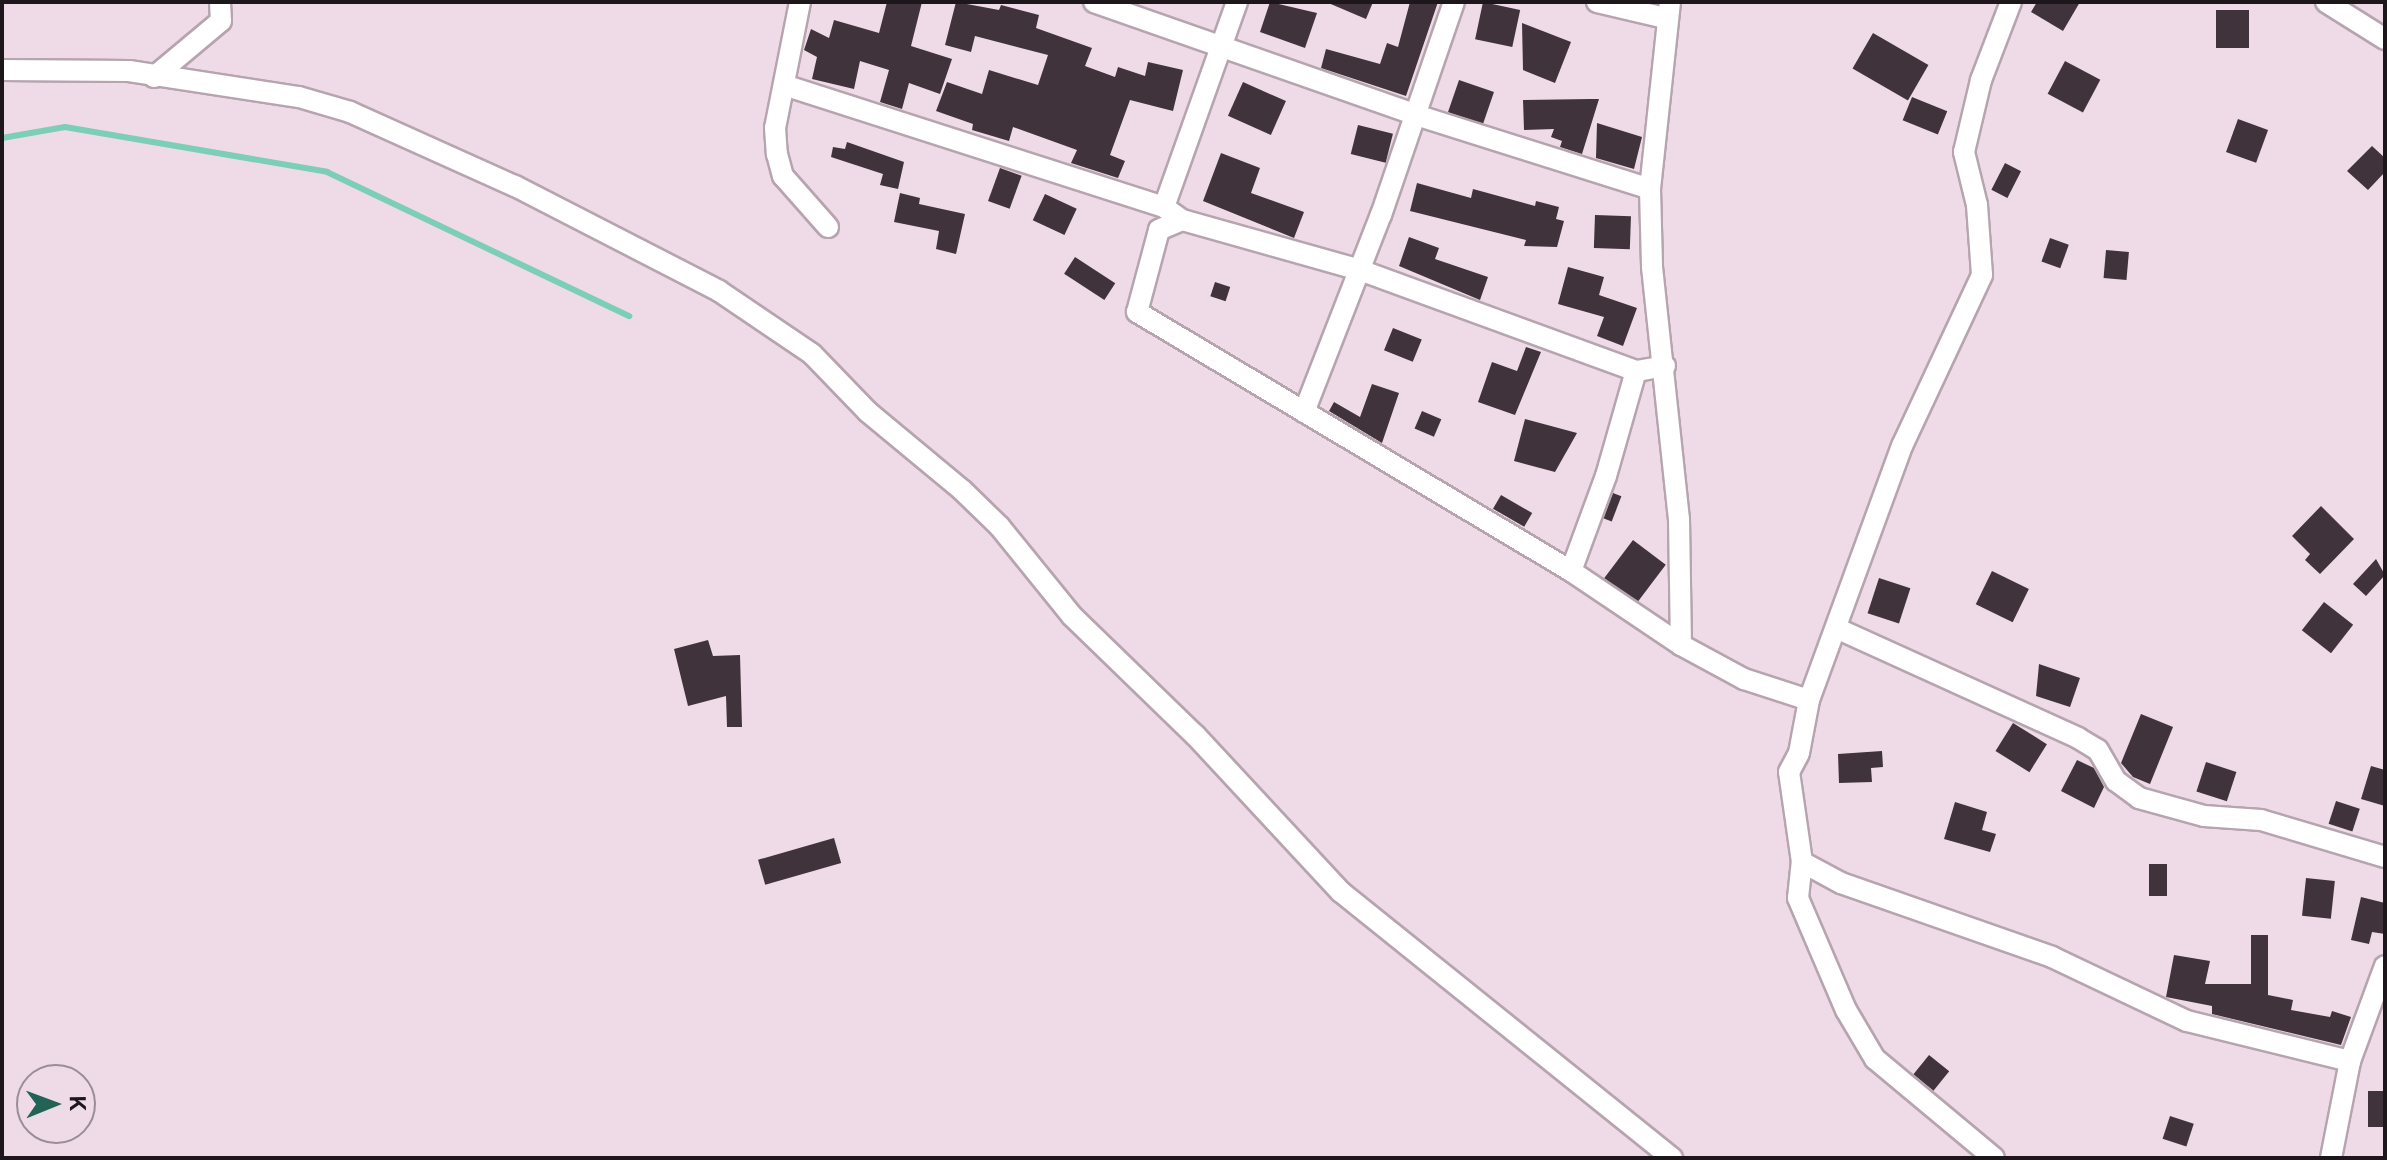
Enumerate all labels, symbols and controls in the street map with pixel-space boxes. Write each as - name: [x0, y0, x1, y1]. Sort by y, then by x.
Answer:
- north arrow: [16, 1064, 96, 1144]
- text: K: [65, 1095, 91, 1112]

